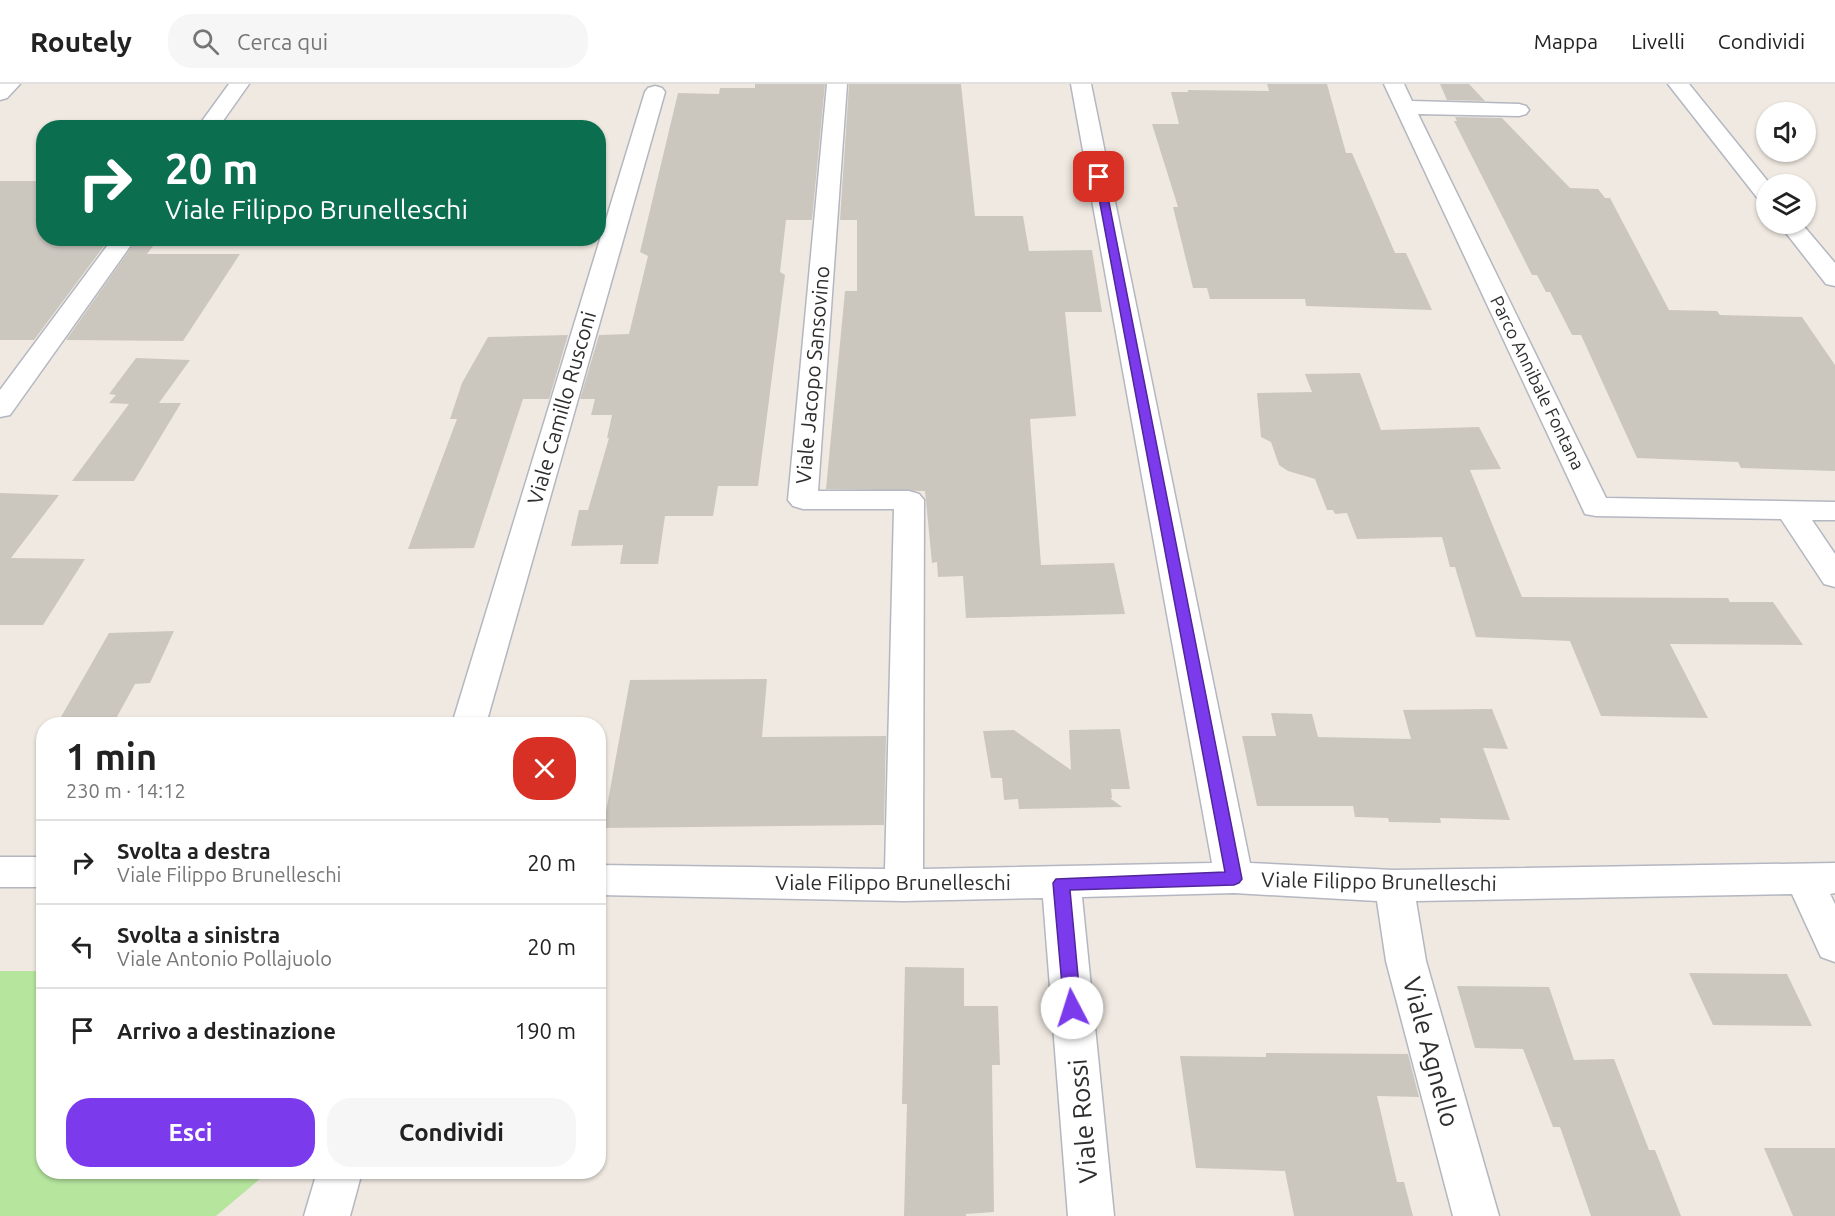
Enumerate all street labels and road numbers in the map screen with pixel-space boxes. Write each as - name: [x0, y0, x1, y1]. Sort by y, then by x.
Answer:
- street label: Viale Jacopo Sansovino: [791, 265, 834, 485]
- street label: Parco Annibale Fontana: [1487, 292, 1589, 473]
- street label: Viale Camillo Rusconi: [522, 308, 600, 507]
- street label: Viale Filippo Brunelleschi: [1261, 867, 1497, 895]
- street label: Viale Filippo Brunelleschi: [775, 870, 1011, 894]
- street label: Viale Agnello: [1398, 974, 1465, 1130]
- street label: Viale Rossi: [1063, 1058, 1102, 1184]

